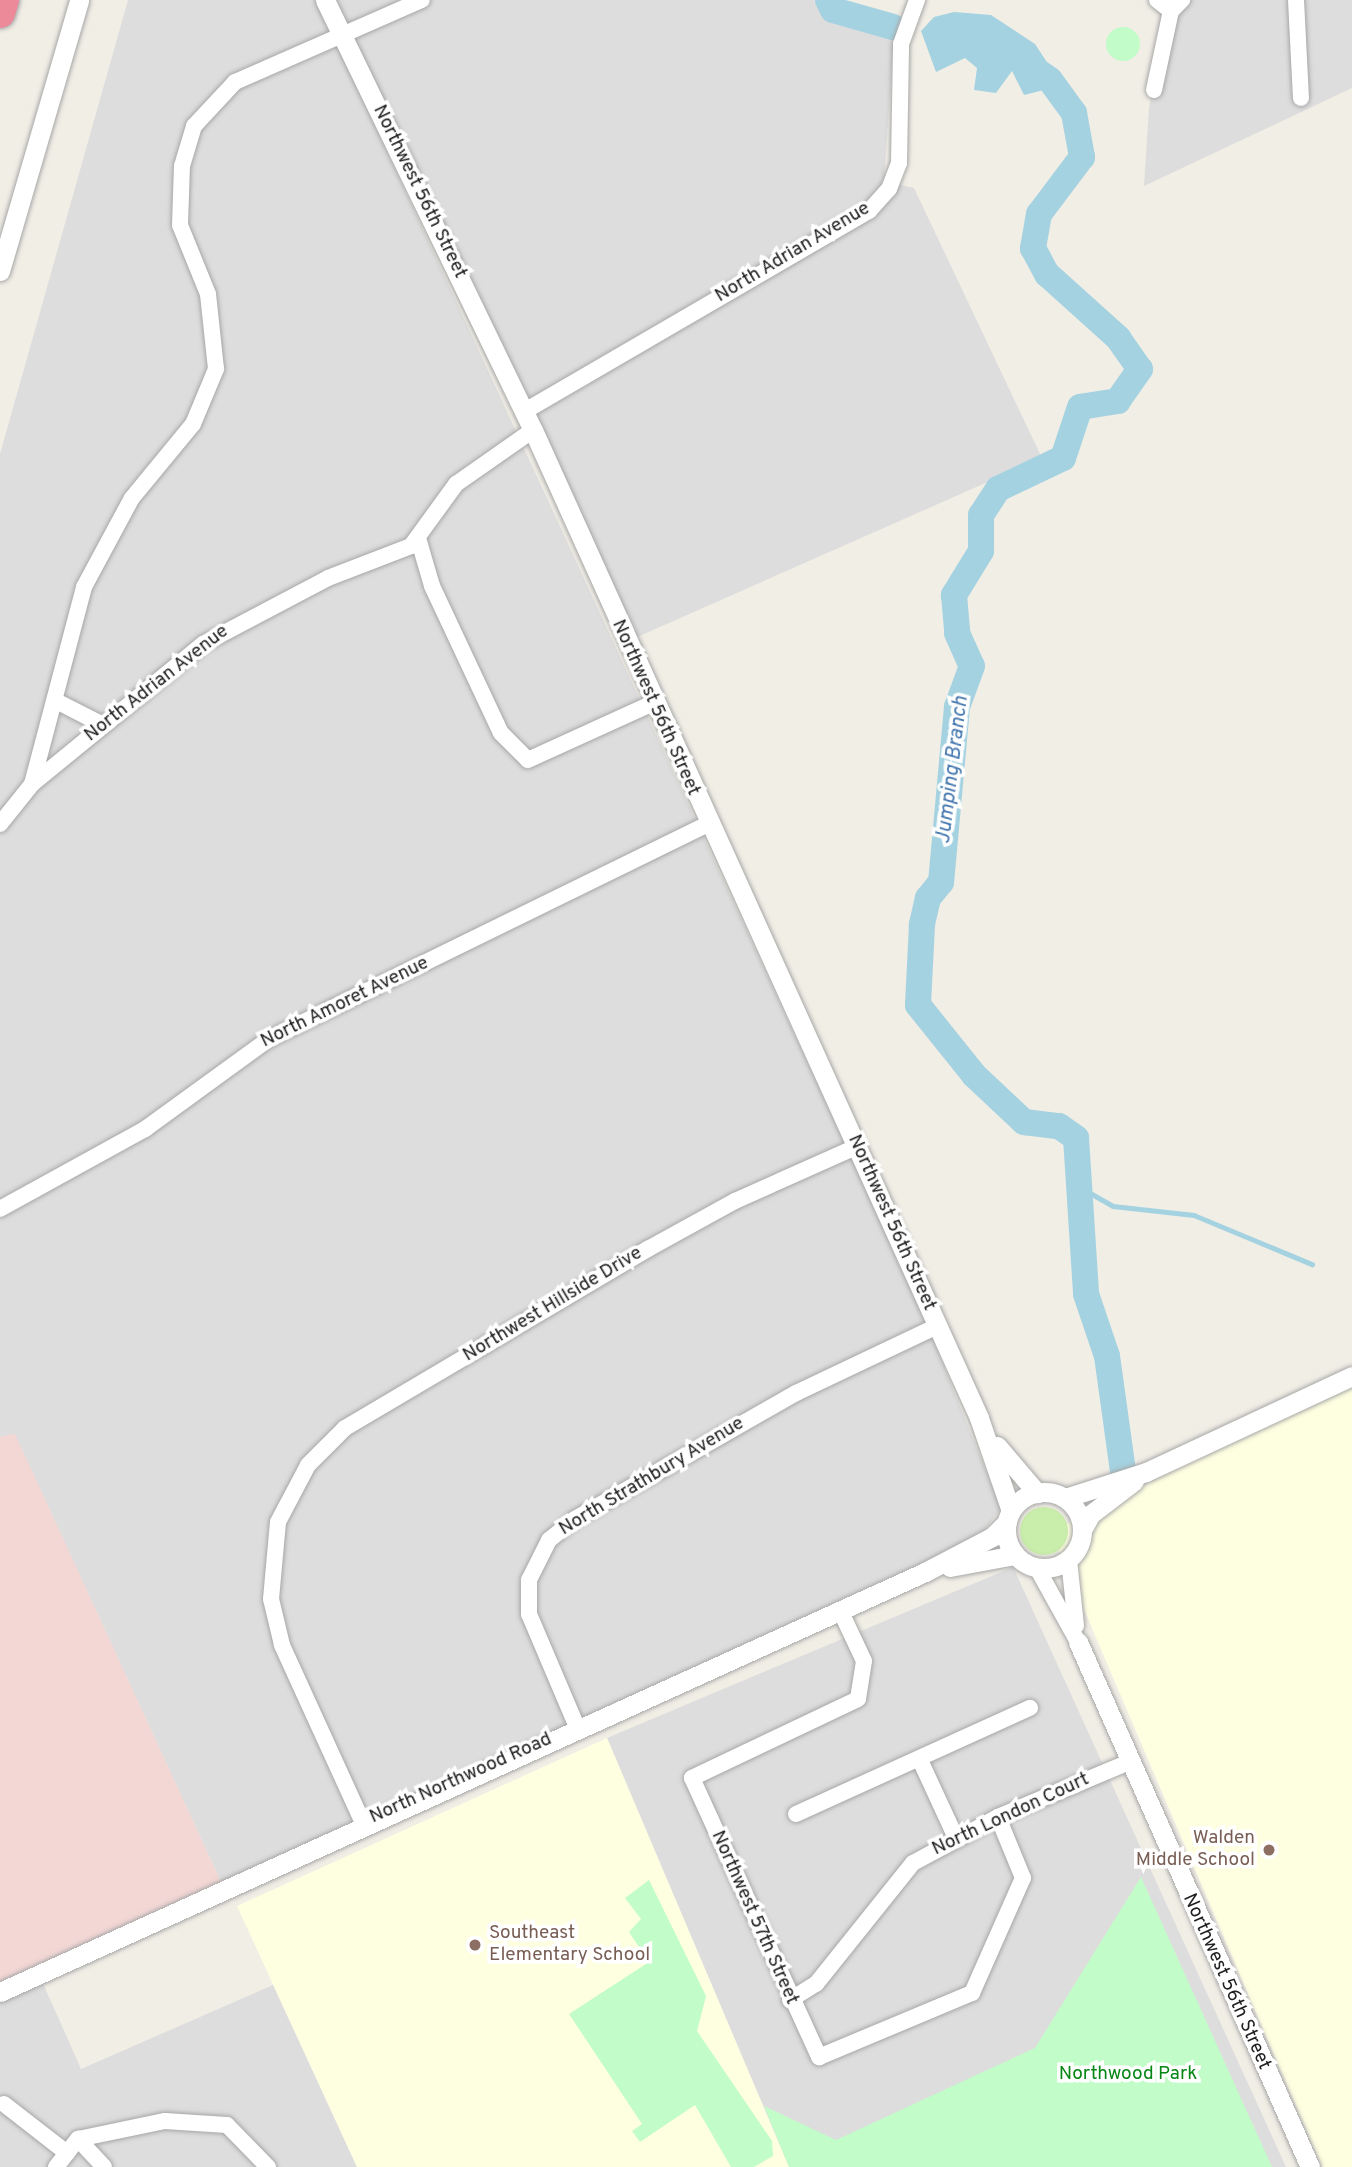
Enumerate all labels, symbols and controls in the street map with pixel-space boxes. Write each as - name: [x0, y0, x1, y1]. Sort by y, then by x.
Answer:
- street label: Northwest 56th Street: [367, 102, 471, 282]
- street label: North Adrian Avenue: [711, 197, 875, 309]
- street label: Northwest 56th Street: [606, 616, 704, 800]
- street label: North Adrian Avenue: [80, 620, 234, 748]
- water label: Jumping Branch: [931, 695, 975, 845]
- street label: North Amoret Avenue: [257, 952, 433, 1054]
- street label: Northwest 56th Street: [842, 1131, 940, 1315]
- street label: Northwest Hillside Drive: [459, 1242, 647, 1368]
- street label: North Strathbury Avenue: [555, 1412, 749, 1542]
- street label: North Northwood Road: [366, 1729, 556, 1829]
- street label: North London Court: [929, 1769, 1093, 1861]
- street label: Northwest 57th Street: [705, 1827, 803, 2009]
- place label: Walden Middle School: [1136, 1828, 1255, 1872]
- marker: Walden Middle School: [1261, 1842, 1277, 1858]
- street label: Northwest 56th Street: [1177, 1890, 1275, 2074]
- place label: Southeast Elementary School: [489, 1923, 650, 1967]
- marker: Southeast Elementary School: [467, 1937, 483, 1953]
- park label: Northwood Park: [1059, 2064, 1197, 2086]

